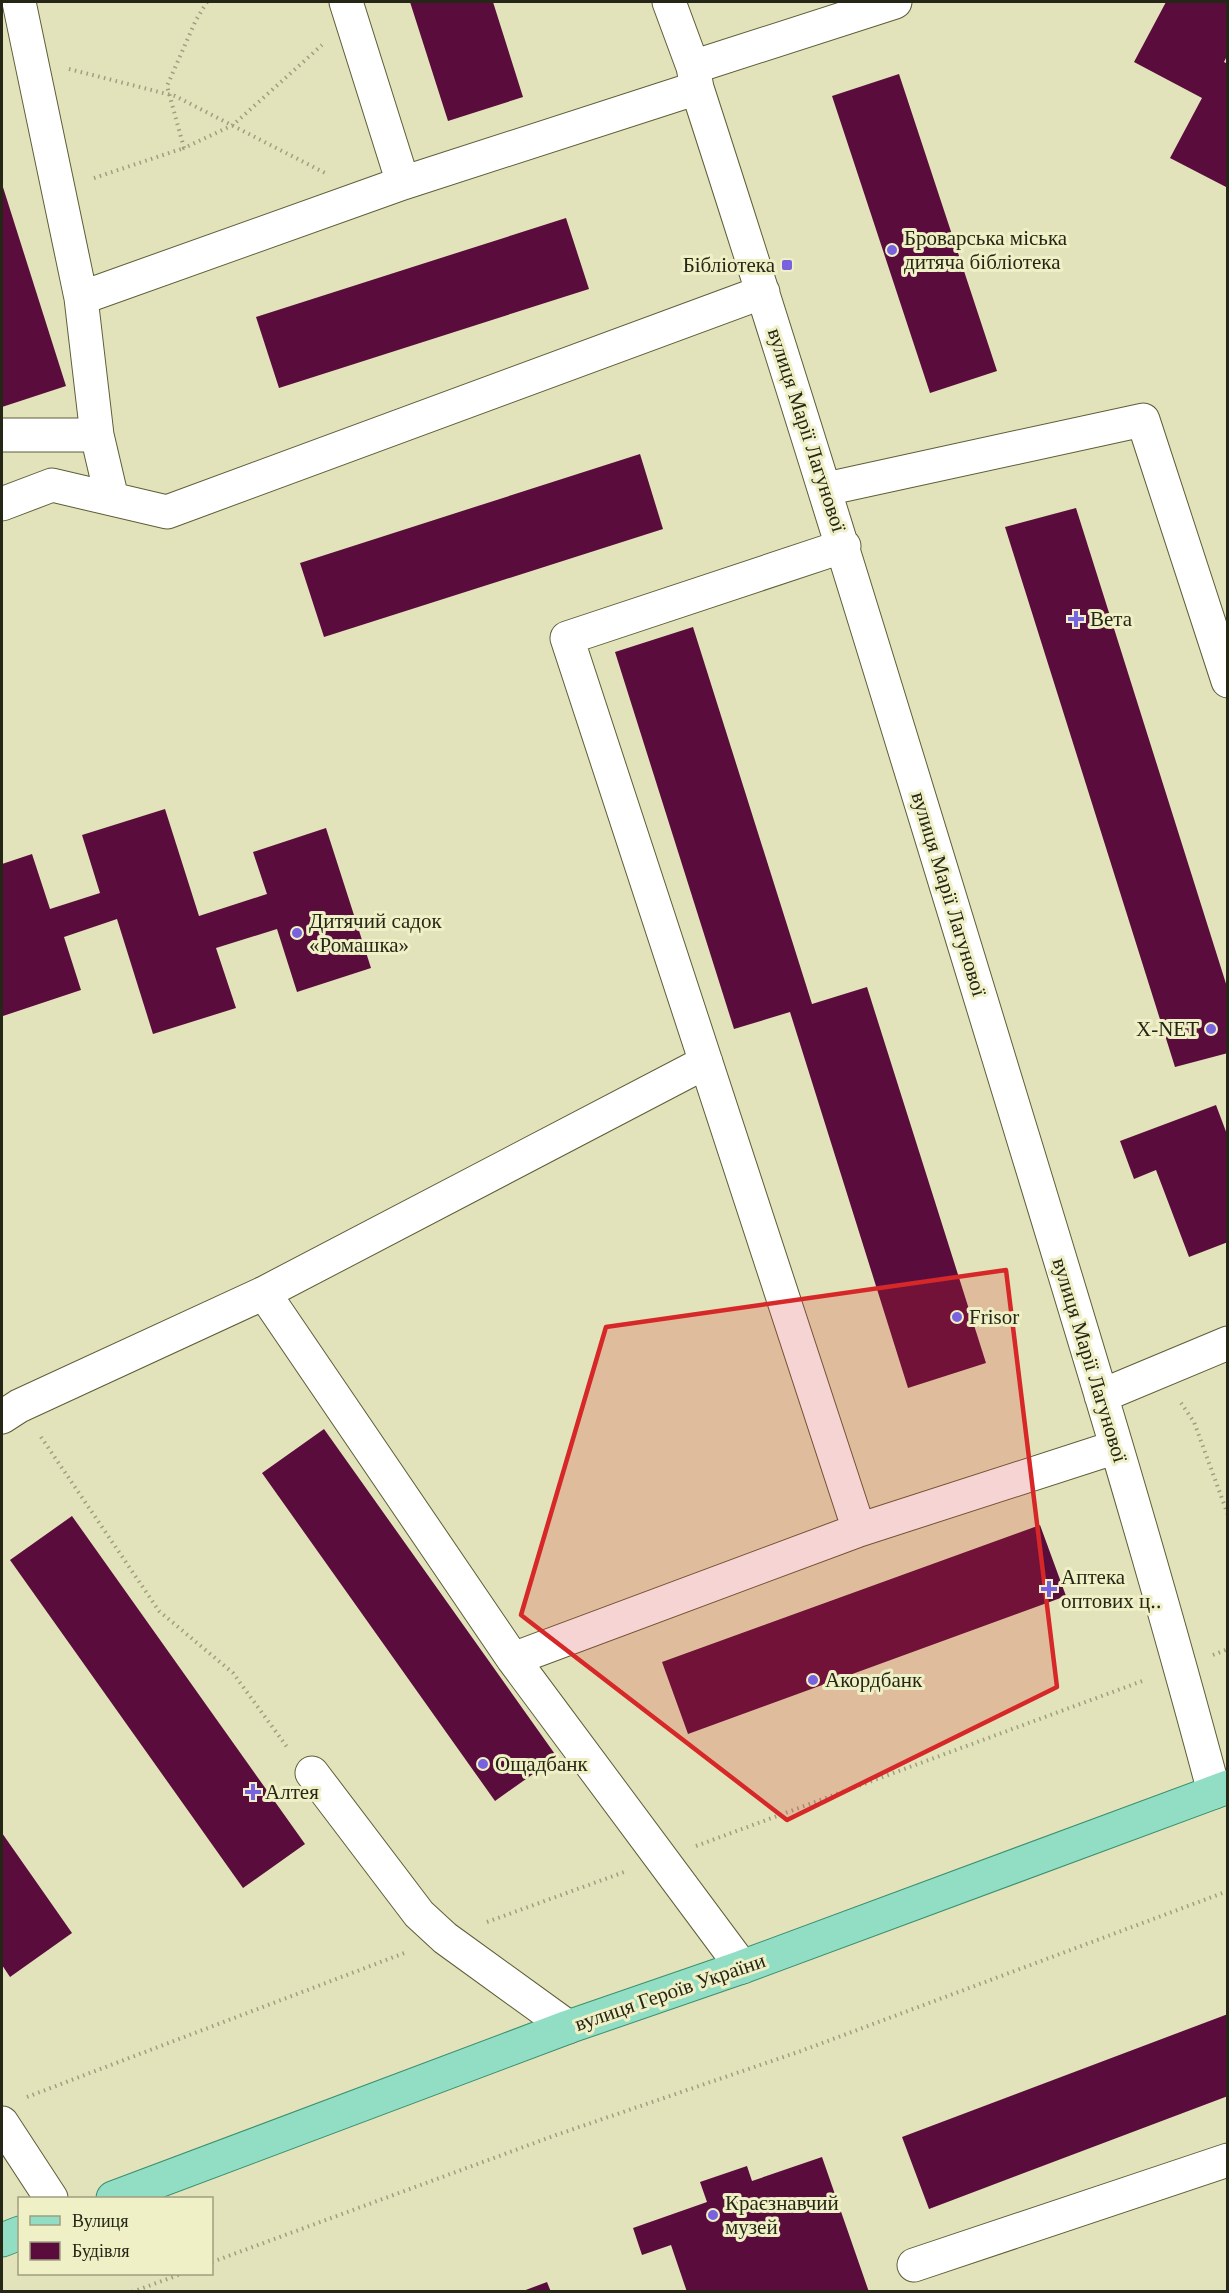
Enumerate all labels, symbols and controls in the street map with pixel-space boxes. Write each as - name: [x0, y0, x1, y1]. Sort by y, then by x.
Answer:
- place label: Броварська міська дитяча бібліотека: [904, 226, 1068, 274]
- marker: Броварська міська дитяча бібліотека: [885, 243, 899, 257]
- place label: Бібліотека: [683, 253, 776, 277]
- marker: Бібліотека: [780, 258, 794, 272]
- street label: вулиця Марії Лагунової: [763, 325, 851, 535]
- place label: Вета: [1090, 607, 1133, 631]
- marker: Вета: [1067, 610, 1085, 628]
- street label: вулиця Марії Лагунової: [906, 789, 992, 999]
- place label: Дитячий садок «Ромашка»: [309, 909, 442, 957]
- marker: Дитячий садок «Ромашка»: [290, 926, 304, 940]
- place label: Х-NET: [1136, 1017, 1199, 1041]
- marker: Х-NET: [1204, 1022, 1218, 1036]
- street label: вулиця Марії Лагунової: [1047, 1255, 1133, 1465]
- place label: Frisor: [969, 1305, 1019, 1329]
- marker: Frisor: [950, 1310, 964, 1324]
- place label: Аптека оптових ц‥: [1061, 1565, 1162, 1613]
- marker: Аптека оптових ц‥: [1042, 1582, 1056, 1596]
- place label: Акордбанк: [825, 1668, 923, 1692]
- marker: Акордбанк: [806, 1673, 820, 1687]
- place label: Ощадбанк: [495, 1752, 589, 1776]
- marker: Ощадбанк: [476, 1757, 490, 1771]
- place label: Алтея: [265, 1780, 319, 1804]
- marker: Алтея: [246, 1785, 260, 1799]
- street label: вулиця Героїв України: [572, 1948, 768, 2036]
- place label: Краєзнавчий музей: [725, 2191, 839, 2239]
- legend: [18, 2197, 213, 2275]
- marker: Краєзнавчий музей: [706, 2208, 720, 2222]
- text: Вулиця: [72, 2211, 129, 2231]
- text: Будівля: [72, 2241, 129, 2261]

